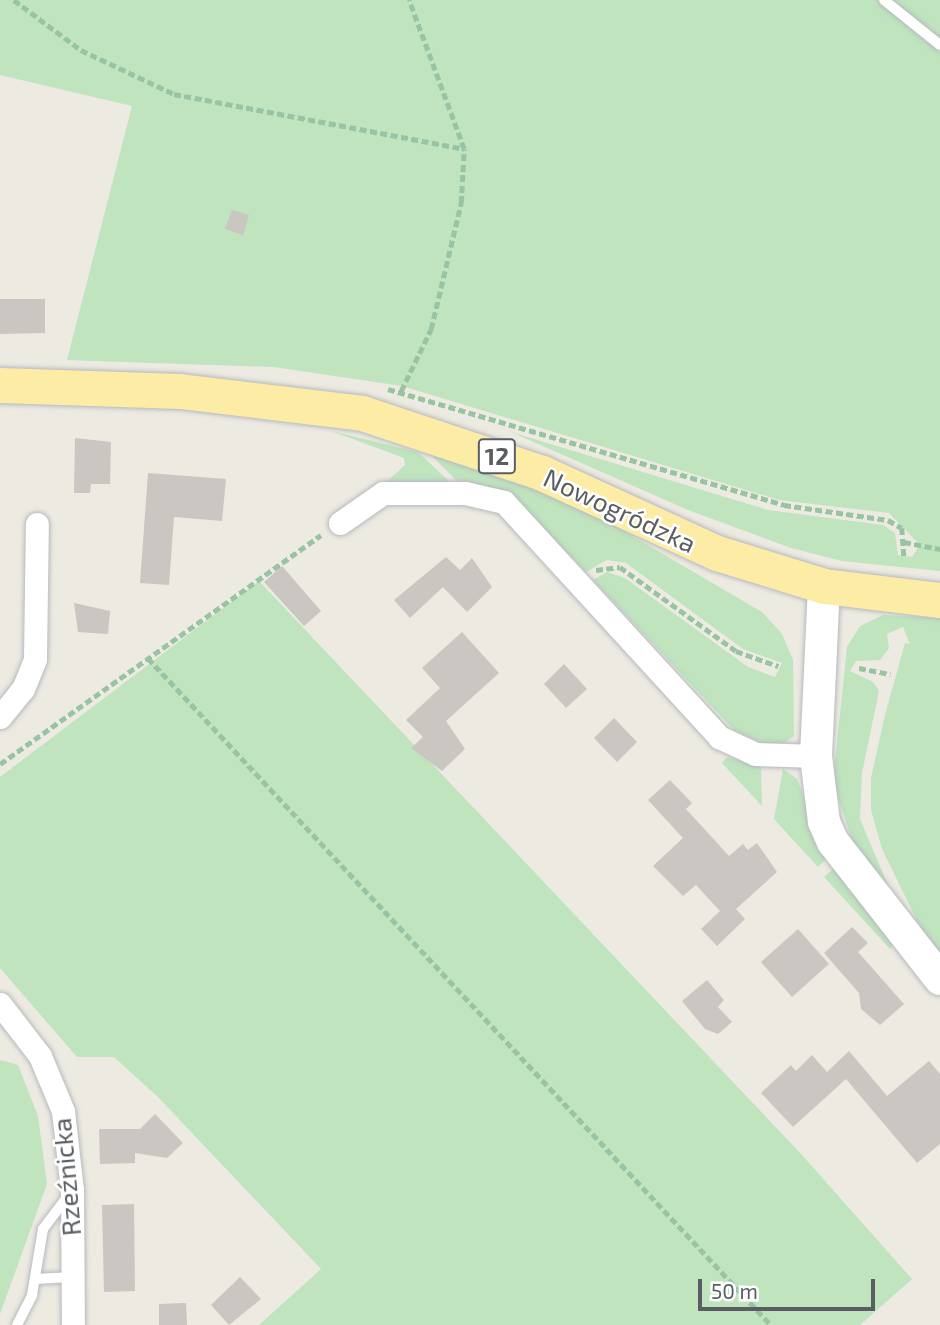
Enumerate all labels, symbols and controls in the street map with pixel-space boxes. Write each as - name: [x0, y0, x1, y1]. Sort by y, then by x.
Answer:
- road number: 12: [478, 435, 516, 476]
- street label: Nowogródzka: [539, 461, 701, 559]
- street label: Rzeźnicka: [45, 1117, 87, 1237]
- scale bar: [702, 1266, 879, 1310]
- text: 50 m: [711, 1278, 758, 1303]

